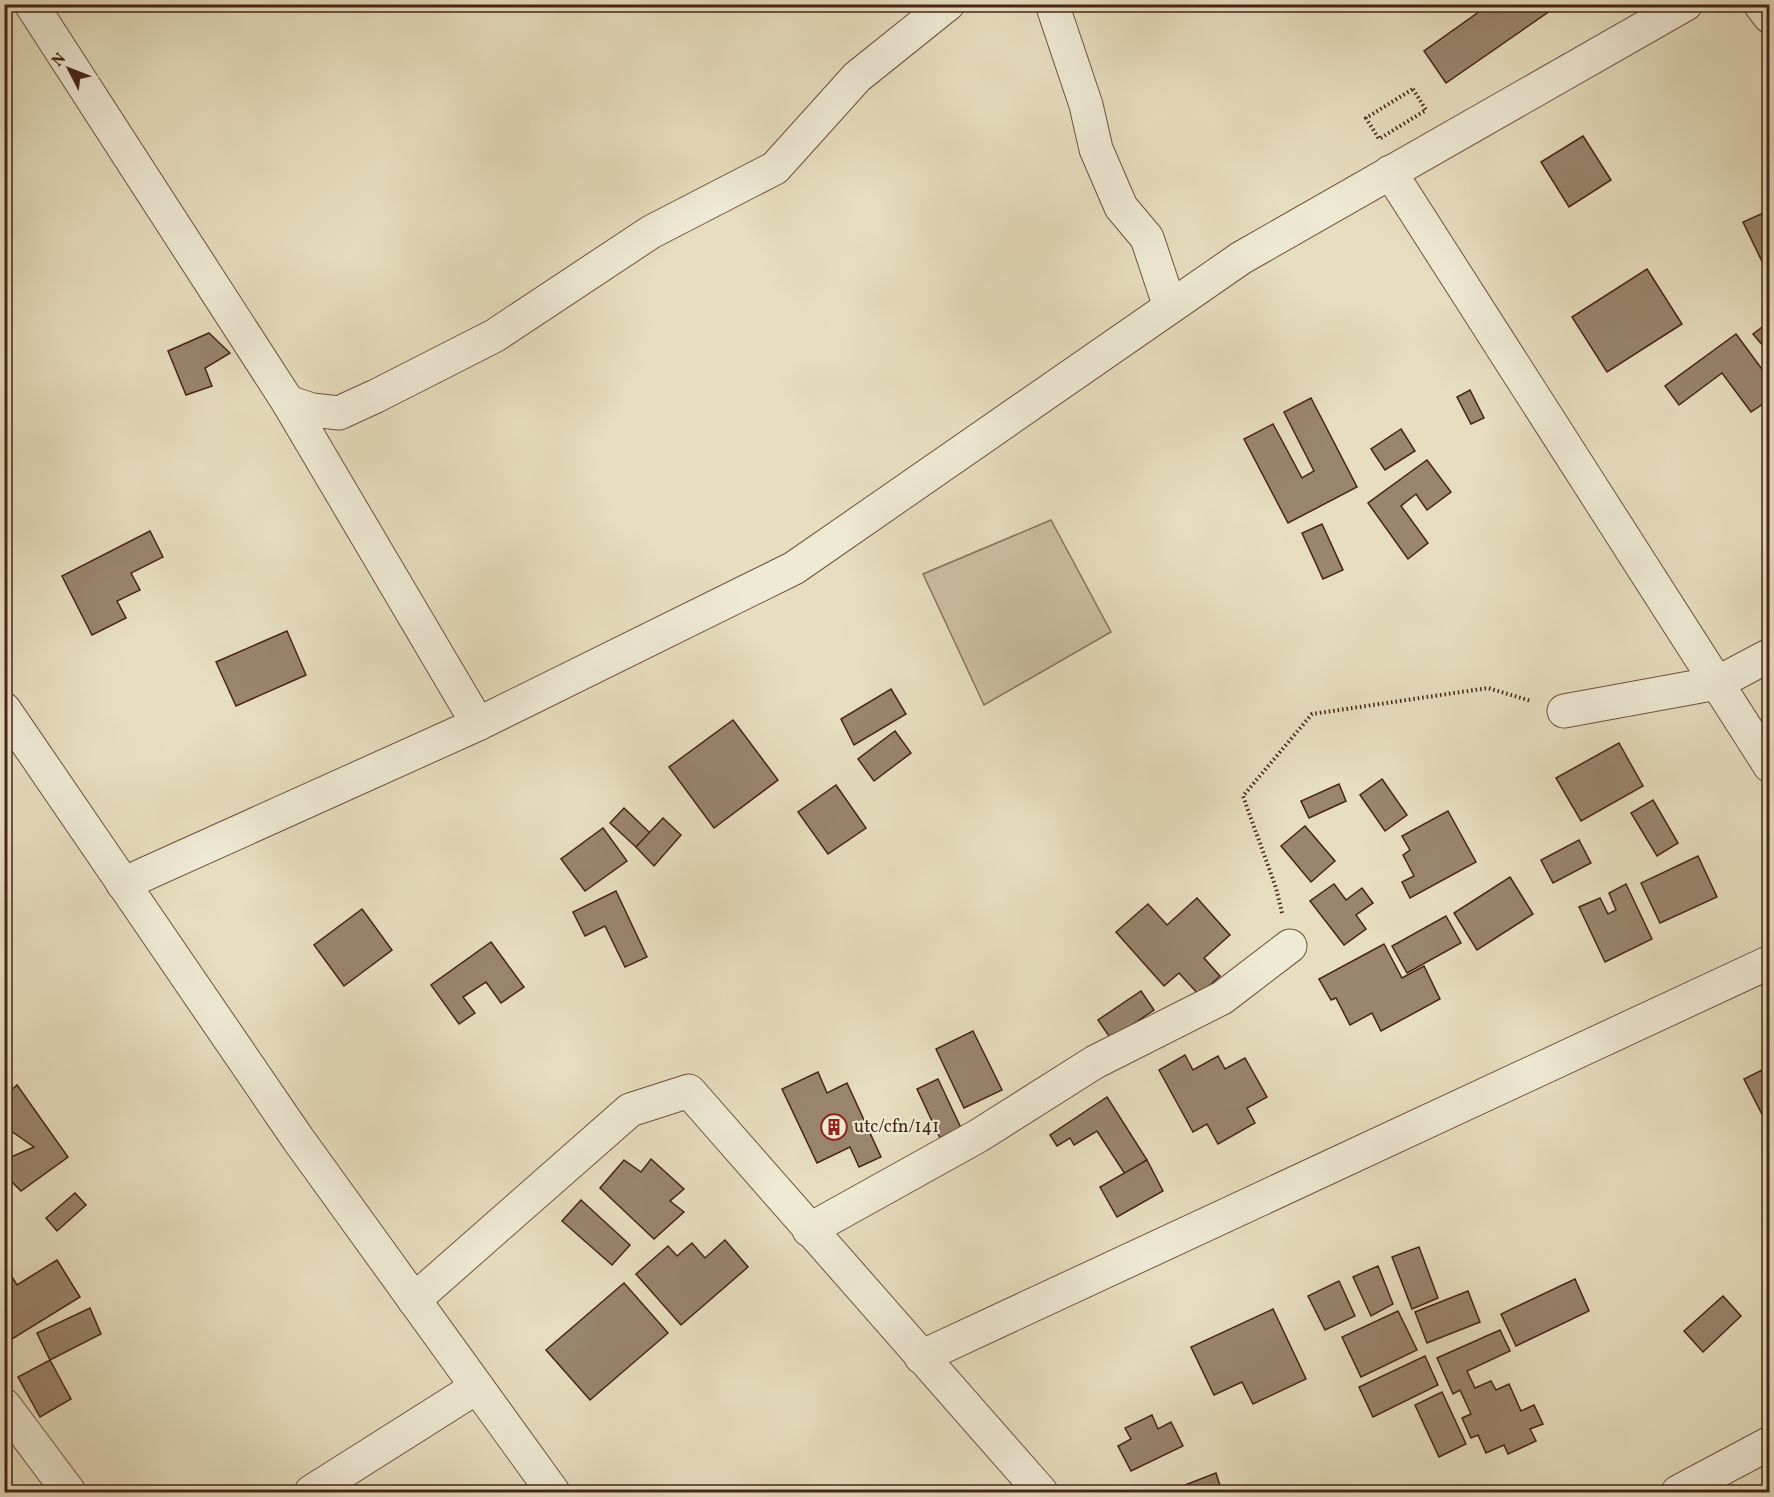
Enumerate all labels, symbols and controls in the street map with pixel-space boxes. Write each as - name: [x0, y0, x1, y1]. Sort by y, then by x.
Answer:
- north arrow: [39, 39, 99, 99]
- text: N: [47, 48, 72, 72]
- building icon: utc/cfn/141: [819, 1112, 849, 1142]
- place label: utc/cfn/141: [854, 1115, 939, 1140]

